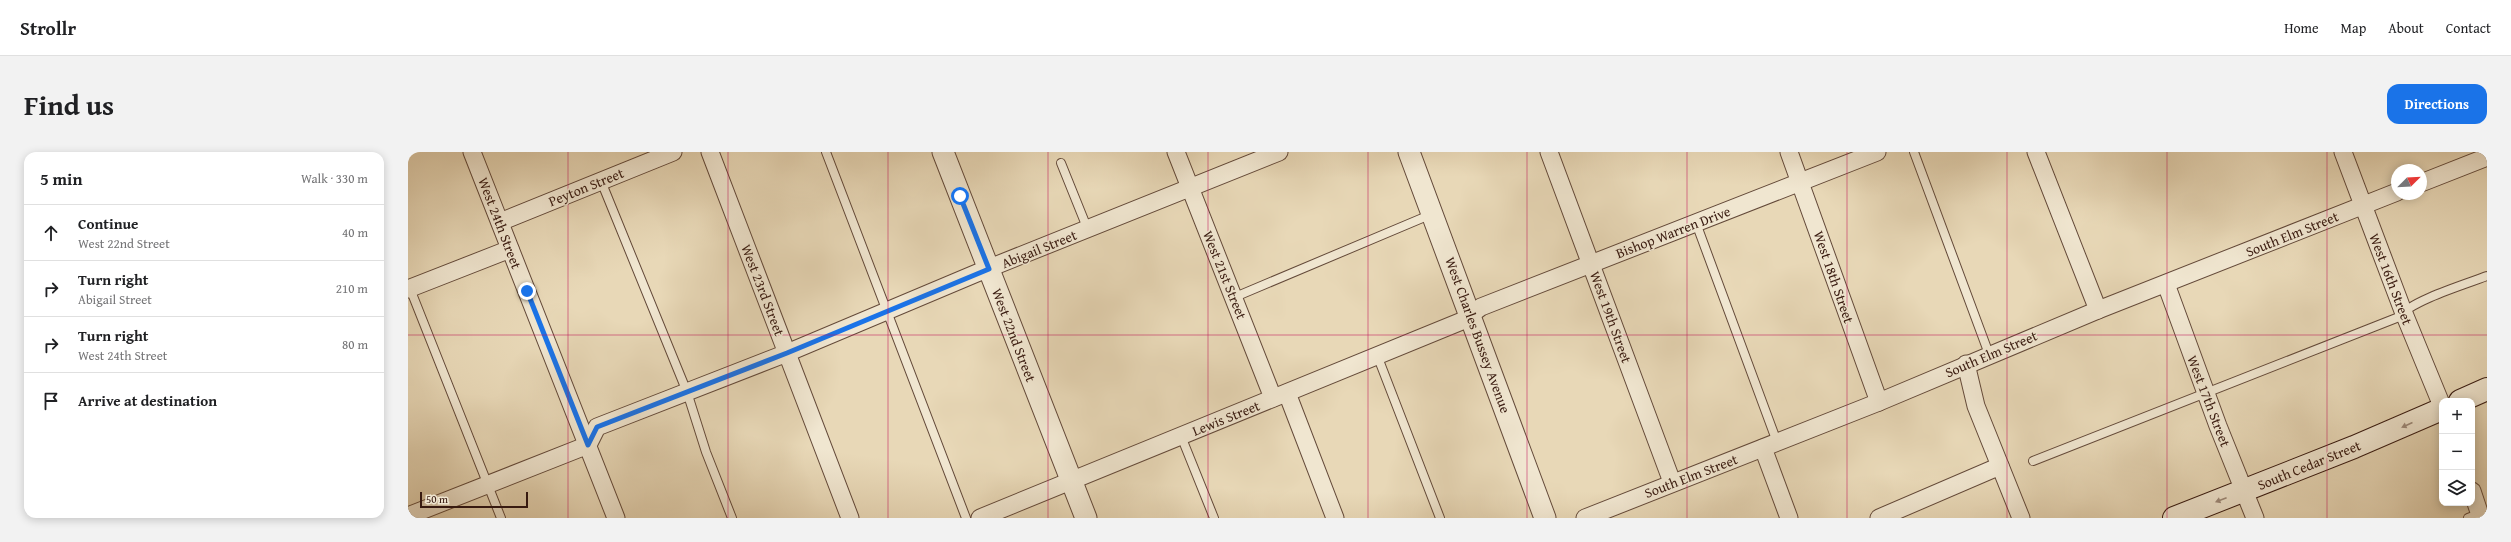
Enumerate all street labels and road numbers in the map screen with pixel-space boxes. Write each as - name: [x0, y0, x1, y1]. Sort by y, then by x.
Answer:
- street label: Peyton Street: [545, 163, 627, 211]
- street label: West 24th Street: [473, 174, 527, 272]
- street label: Bishop Warren Drive: [1613, 201, 1734, 263]
- street label: South Elm Street: [2243, 206, 2341, 262]
- street label: Abigail Street: [998, 225, 1080, 273]
- street label: West 21st Street: [1198, 228, 1252, 322]
- street label: West 18th Street: [1809, 228, 1859, 326]
- street label: West 16th Street: [2364, 230, 2418, 328]
- street label: West 23rd Street: [736, 241, 790, 339]
- street label: West Charles Bussey Avenue: [1440, 254, 1516, 416]
- street label: West 19th Street: [1585, 268, 1637, 366]
- street label: West 22nd Street: [987, 285, 1041, 385]
- street label: South Elm Street: [1942, 326, 2040, 382]
- street label: West 17th Street: [2182, 352, 2236, 450]
- street label: Lewis Street: [1189, 395, 1263, 441]
- street label: South Cedar Street: [2254, 435, 2364, 495]
- street label: South Elm Street: [1641, 449, 1741, 503]

